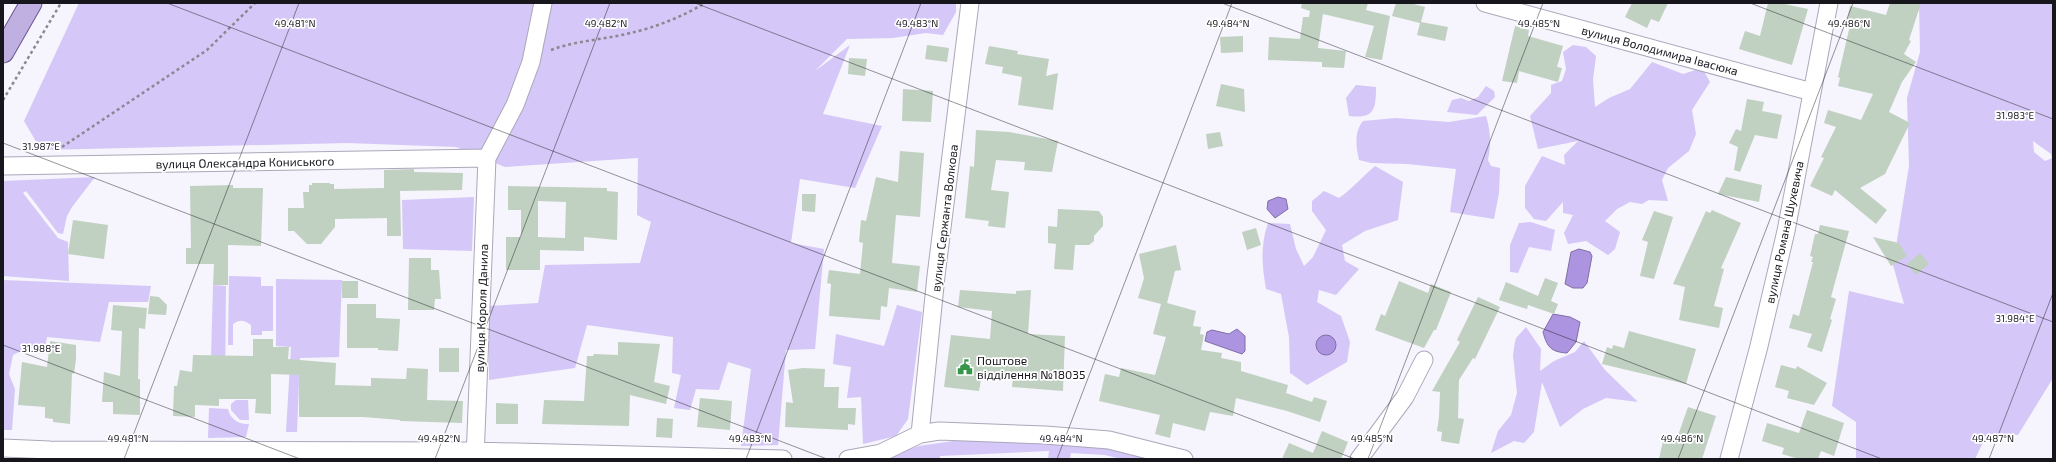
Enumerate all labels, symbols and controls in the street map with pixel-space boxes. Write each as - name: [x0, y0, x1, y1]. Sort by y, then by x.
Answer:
- text: 49.481°N: [275, 17, 315, 29]
- text: 49.482°N: [585, 17, 627, 29]
- text: 49.483°N: [896, 17, 938, 29]
- text: 49.484°N: [1206, 17, 1250, 29]
- text: 49.485°N: [1518, 17, 1560, 29]
- text: 49.486°N: [1828, 17, 1870, 29]
- street label: вулиця Володимира Івасюка: [1580, 22, 1740, 79]
- text: 31.983°E: [1996, 109, 2035, 121]
- text: 31.987°E: [22, 140, 60, 152]
- street label: вулиця Сержанта Волкова: [928, 143, 961, 293]
- street label: вулиця Олександра Кониського: [156, 153, 335, 172]
- street label: вулиця Романа Шухевича: [1762, 159, 1807, 305]
- street label: вулиця Короля Данила: [472, 243, 491, 373]
- text: 31.984°E: [1996, 312, 2035, 324]
- text: 31.988°E: [22, 342, 61, 354]
- place label: Поштове відділення №18035: [977, 353, 1085, 381]
- public building icon: Поштове відділення №18035: [956, 358, 974, 376]
- text: 49.481°N: [108, 432, 148, 444]
- text: 49.482°N: [418, 432, 460, 444]
- text: 49.483°N: [729, 432, 771, 444]
- text: 49.484°N: [1039, 432, 1083, 444]
- text: 49.485°N: [1351, 432, 1393, 444]
- text: 49.486°N: [1661, 432, 1703, 444]
- text: 49.487°N: [1972, 432, 2014, 444]

